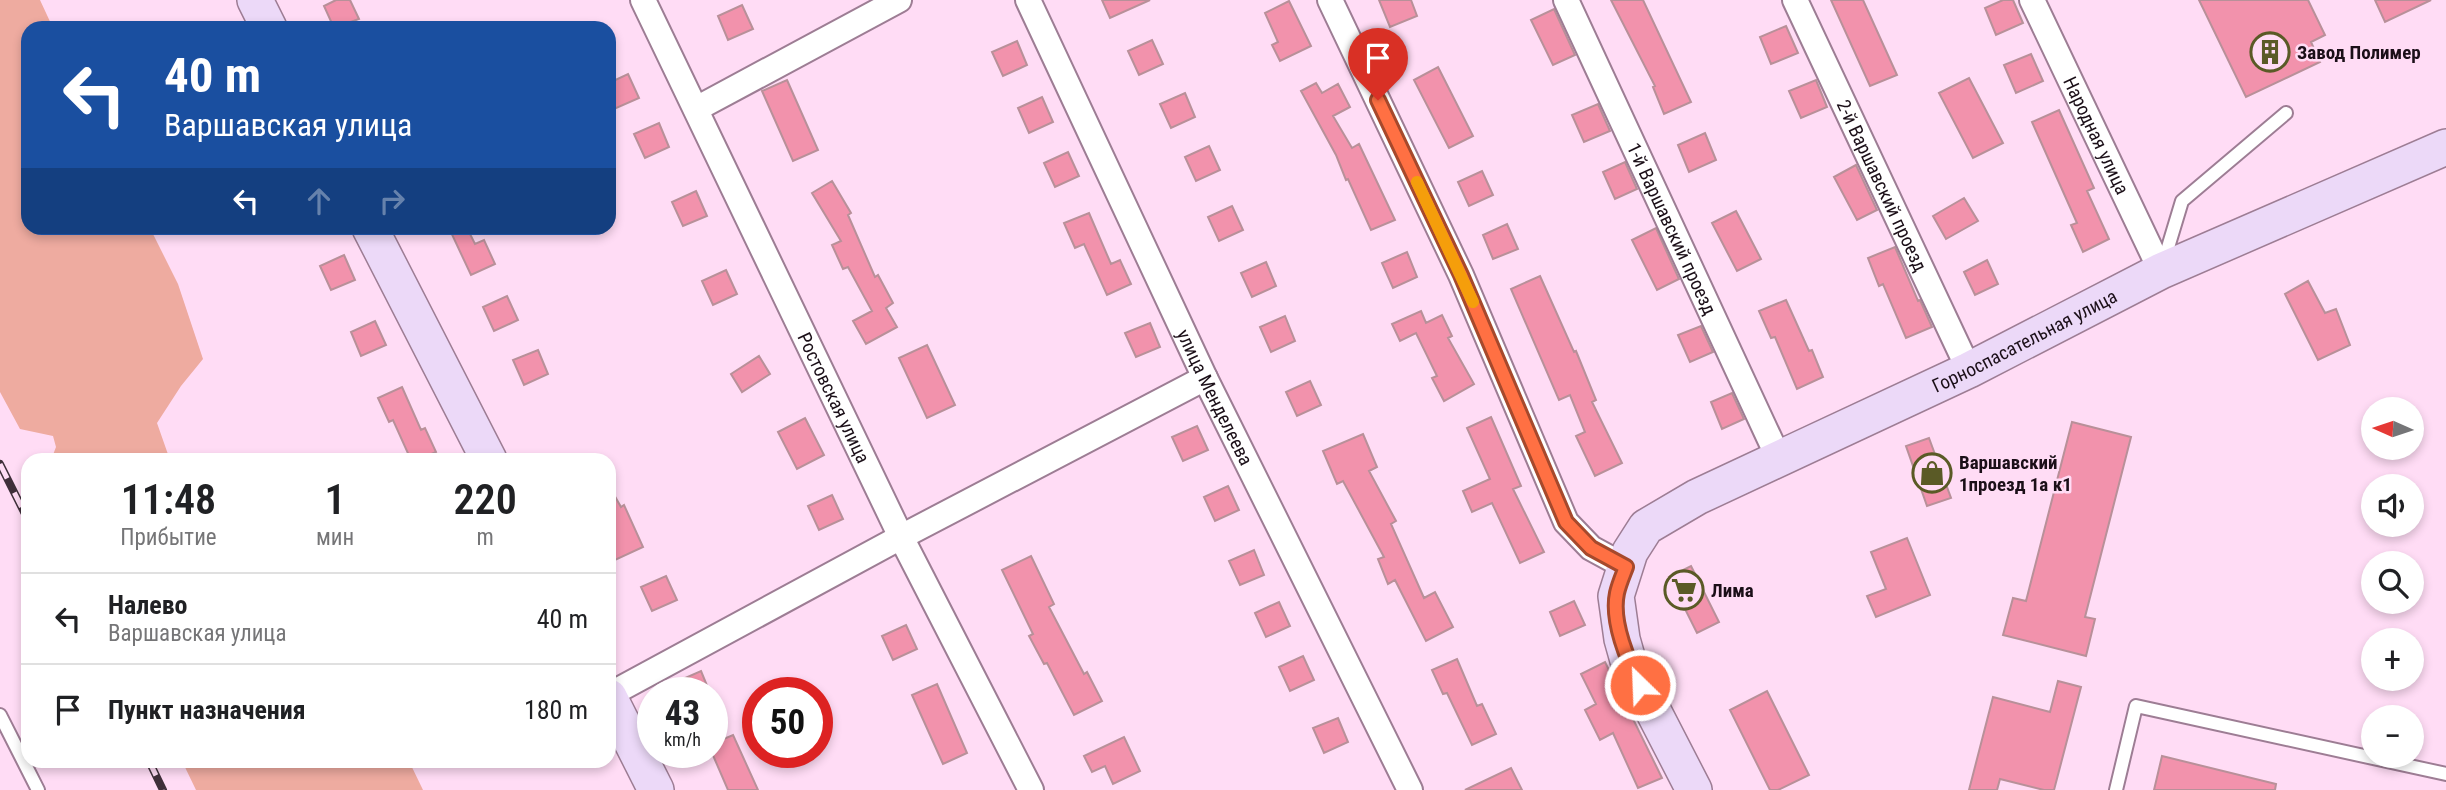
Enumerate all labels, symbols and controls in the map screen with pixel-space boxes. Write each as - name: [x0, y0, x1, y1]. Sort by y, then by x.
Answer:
- pin: [1348, 28, 1408, 100]
- building icon: Завод Полимер: [2249, 31, 2291, 73]
- icon: arrive: [1359, 39, 1397, 77]
- place label: Завод Полимер: [2297, 41, 2421, 64]
- text: 40 m: [164, 47, 261, 104]
- icon: left: [49, 49, 140, 140]
- street label: Народная улица: [2058, 73, 2134, 198]
- street label: 2-й Варшавский проезд: [1832, 96, 1932, 275]
- text: Варшавская улица: [164, 106, 412, 144]
- street label: 1-й Варшавский проезд: [1622, 139, 1721, 318]
- icon: left: [227, 182, 265, 220]
- icon: ahead: [300, 182, 338, 220]
- icon: right: [373, 182, 411, 220]
- street label: Горноспасательная улица: [1928, 285, 2121, 398]
- street label: улица Менделеева: [1172, 326, 1258, 469]
- street label: Ростовская улица: [792, 329, 875, 467]
- north arrow: [2361, 397, 2424, 460]
- map controls: [2361, 397, 2424, 768]
- place label: Варшавский 1проезд 1а к1: [1959, 451, 2072, 496]
- shop icon: Варшавский 1проезд 1а к1: [1911, 452, 1953, 494]
- button: sound: [2361, 474, 2424, 537]
- text: 11:48: [121, 475, 216, 524]
- text: 1: [324, 475, 346, 524]
- text: 220: [453, 475, 517, 524]
- text: Прибытие: [120, 524, 217, 551]
- text: мин: [316, 524, 354, 551]
- text: m: [476, 524, 494, 551]
- button: search: [2361, 551, 2424, 614]
- supermarket icon: Лима: [1663, 569, 1705, 611]
- place label: Лима: [1711, 579, 1754, 602]
- text: Налево: [108, 590, 188, 620]
- icon: left: [49, 600, 87, 638]
- text: 40 m: [537, 604, 588, 634]
- text: Варшавская улица: [108, 620, 286, 647]
- button: +: [2361, 628, 2424, 691]
- position arrow: [1603, 648, 1677, 722]
- speed limit sign: 50: [742, 677, 833, 768]
- icon: arrive: [49, 691, 87, 729]
- text: 43: [665, 693, 700, 734]
- text: Пункт назначения: [108, 695, 306, 725]
- text: 180 m: [524, 695, 588, 725]
- button: −: [2361, 705, 2424, 768]
- text: km/h: [664, 729, 701, 750]

